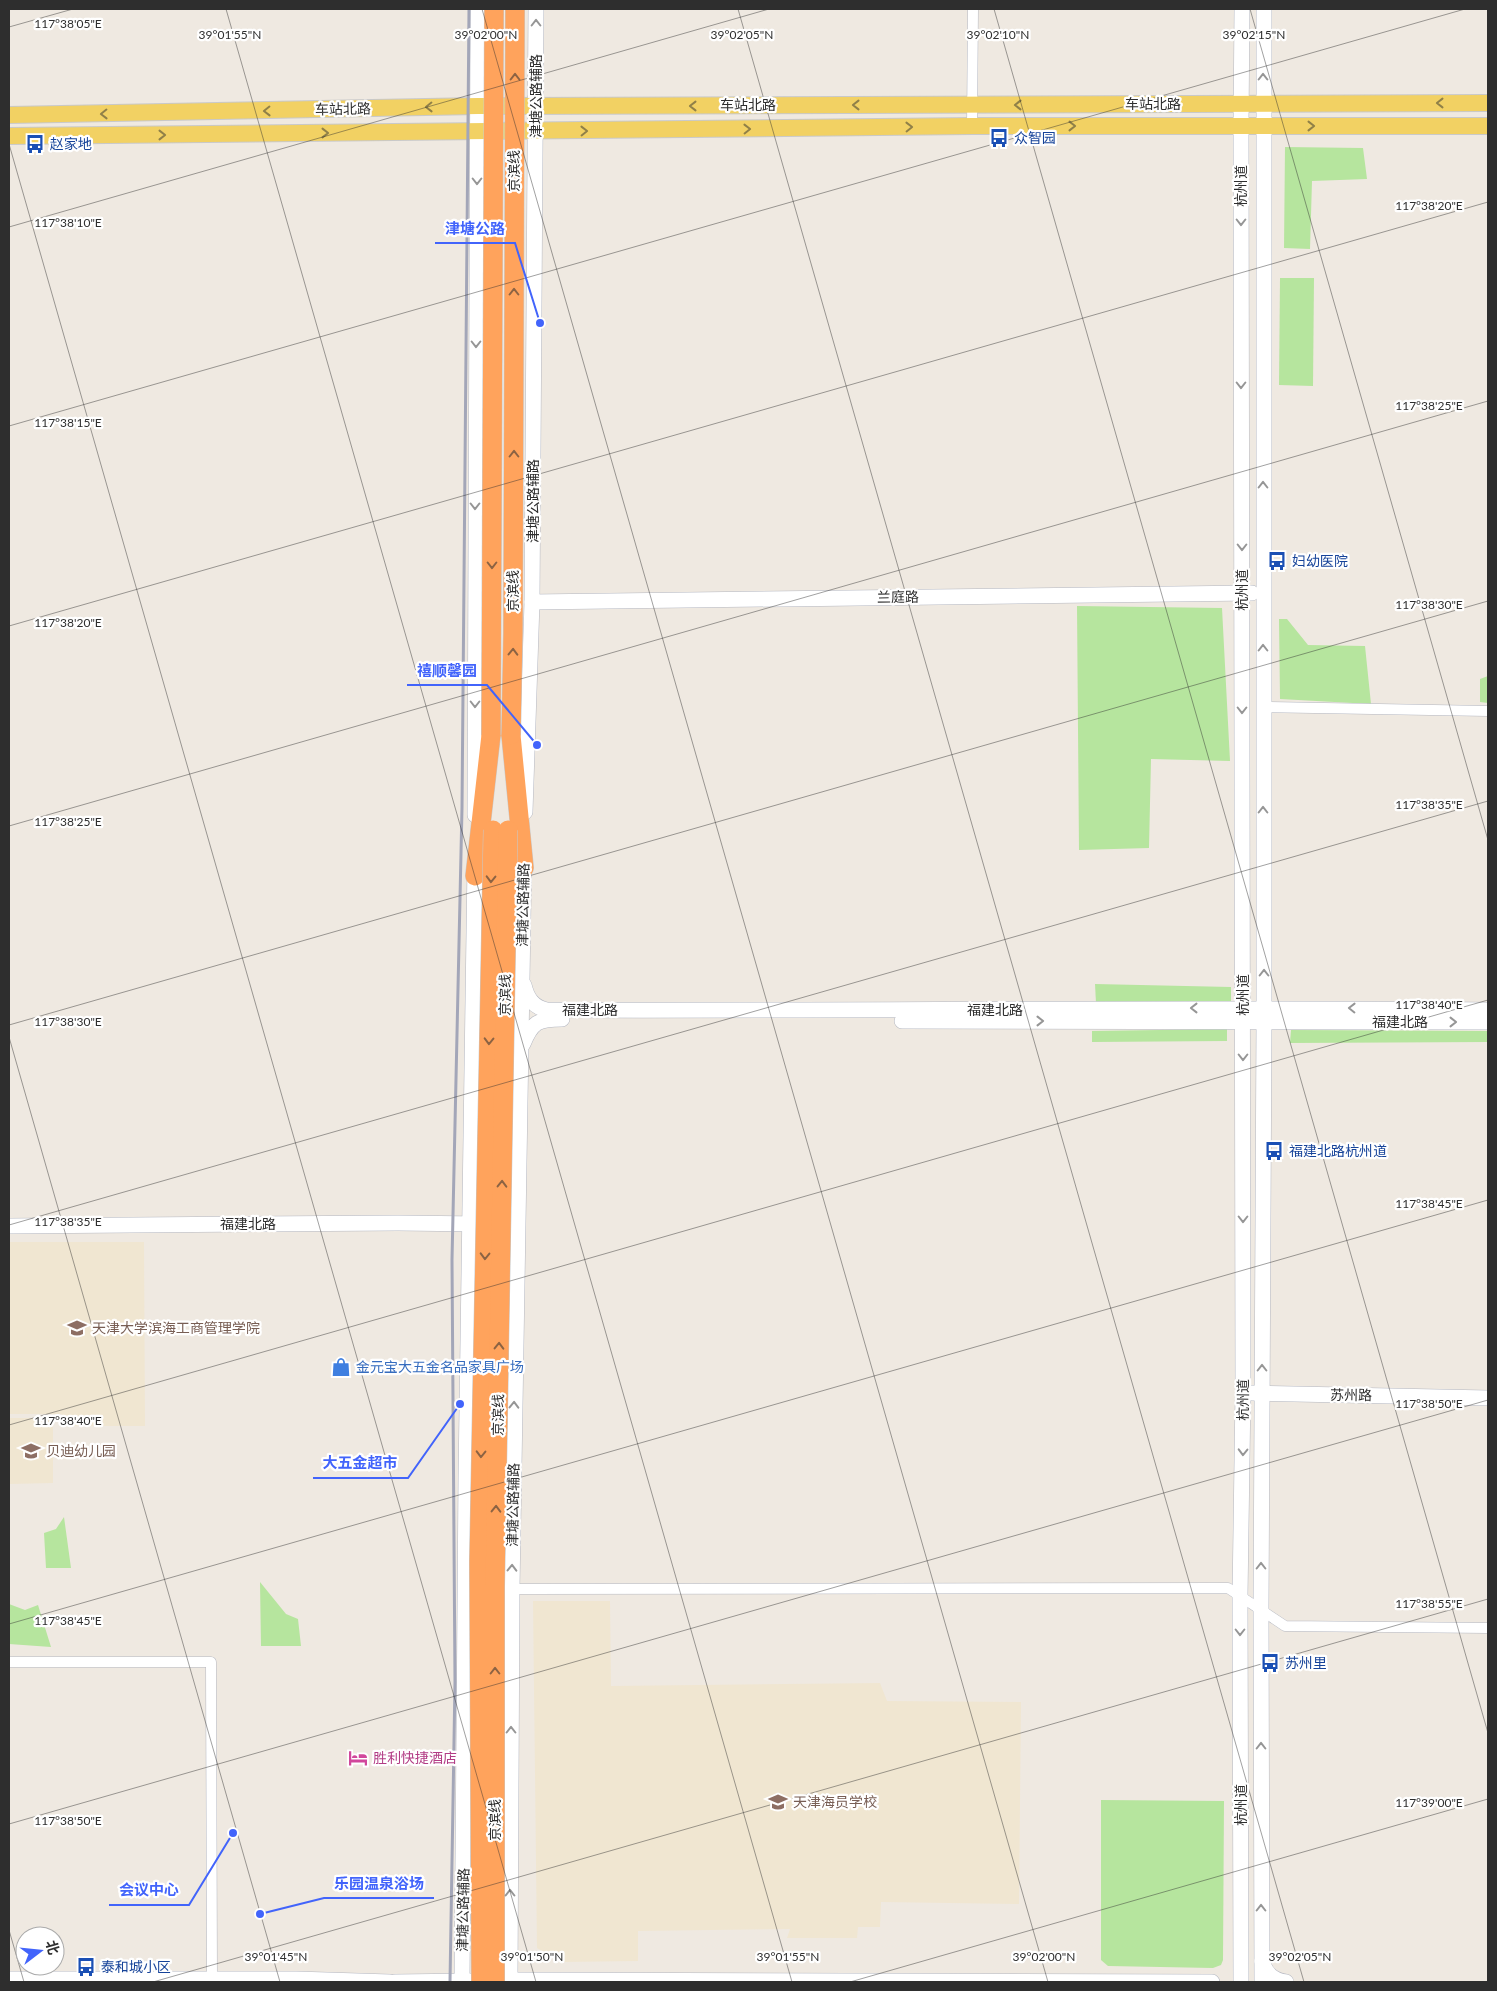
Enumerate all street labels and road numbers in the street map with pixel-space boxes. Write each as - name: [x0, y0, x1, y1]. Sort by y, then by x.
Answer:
- street label: 津塘公路辅路: [527, 54, 544, 138]
- street label: 车站北路: [1125, 95, 1181, 112]
- street label: 车站北路: [720, 96, 776, 113]
- street label: 车站北路: [315, 100, 371, 117]
- street label: 京滨线: [505, 150, 522, 192]
- street label: 杭州道: [1232, 165, 1249, 207]
- street label: 津塘公路辅路: [524, 459, 541, 543]
- street label: 杭州道: [1233, 569, 1250, 611]
- street label: 京滨线: [504, 570, 521, 612]
- street label: 兰庭路: [877, 588, 919, 605]
- street label: 津塘公路辅路: [513, 863, 532, 947]
- street label: 京滨线: [496, 974, 513, 1016]
- street label: 杭州道: [1234, 974, 1251, 1016]
- street label: 福建北路: [562, 1001, 618, 1018]
- street label: 福建北路: [967, 1001, 1023, 1018]
- street label: 福建北路: [1372, 1013, 1428, 1030]
- street label: 福建北路: [220, 1215, 276, 1232]
- street label: 杭州道: [1234, 1379, 1251, 1421]
- street label: 苏州路: [1330, 1386, 1372, 1403]
- street label: 京滨线: [489, 1394, 506, 1436]
- street label: 津塘公路辅路: [503, 1463, 522, 1547]
- street label: 杭州道: [1232, 1784, 1249, 1826]
- street label: 京滨线: [486, 1799, 503, 1841]
- street label: 津塘公路辅路: [453, 1868, 472, 1952]

